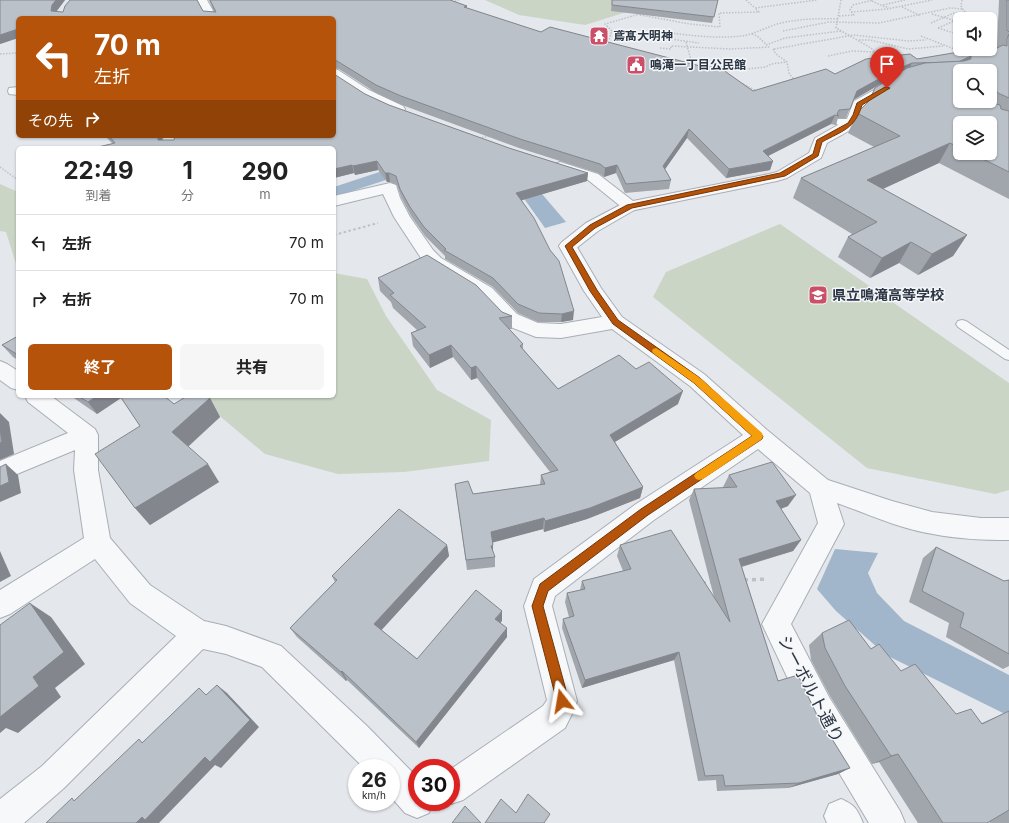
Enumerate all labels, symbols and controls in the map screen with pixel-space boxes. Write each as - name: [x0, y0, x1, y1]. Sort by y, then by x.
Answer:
- map controls: [953, 12, 997, 160]
- button: sound: [953, 12, 997, 56]
- temple icon: 鳶髙大明神: [588, 25, 610, 47]
- text: 70 m: [94, 28, 161, 62]
- place label: 鳶髙大明神: [613, 28, 673, 43]
- icon: left: [28, 32, 80, 84]
- pin: [870, 47, 904, 88]
- icon: arrive: [876, 53, 898, 75]
- public building icon: 鳴滝一丁目公民館: [625, 54, 647, 76]
- place label: 鳴滝一丁目公民館: [650, 57, 746, 72]
- button: search: [953, 64, 997, 108]
- text: 左折: [94, 66, 130, 87]
- icon: right: [81, 108, 103, 130]
- text: その先: [28, 111, 73, 130]
- button: layers: [953, 116, 997, 160]
- text: 22:49: [64, 156, 134, 185]
- text: 1: [182, 156, 193, 185]
- text: 290: [242, 157, 288, 186]
- text: m: [259, 186, 271, 202]
- text: 到着: [86, 187, 112, 203]
- text: 分: [181, 187, 194, 203]
- icon: left: [28, 232, 50, 254]
- text: 70 m: [289, 233, 324, 252]
- text: 左折: [62, 234, 92, 253]
- school or university icon: 県立鳴滝高等学校: [807, 284, 829, 306]
- place label: 県立鳴滝高等学校: [832, 286, 944, 303]
- icon: right: [28, 288, 50, 310]
- text: 70 m: [289, 289, 324, 308]
- text: 右折: [62, 290, 92, 309]
- button: 終了: [28, 344, 172, 390]
- button: 共有: [180, 344, 324, 390]
- street label: シーボルト通り: [774, 632, 848, 746]
- position arrow: [541, 680, 583, 722]
- speed limit sign: 30: [408, 759, 460, 811]
- text: 26: [361, 768, 387, 792]
- text: km/h: [362, 789, 386, 801]

